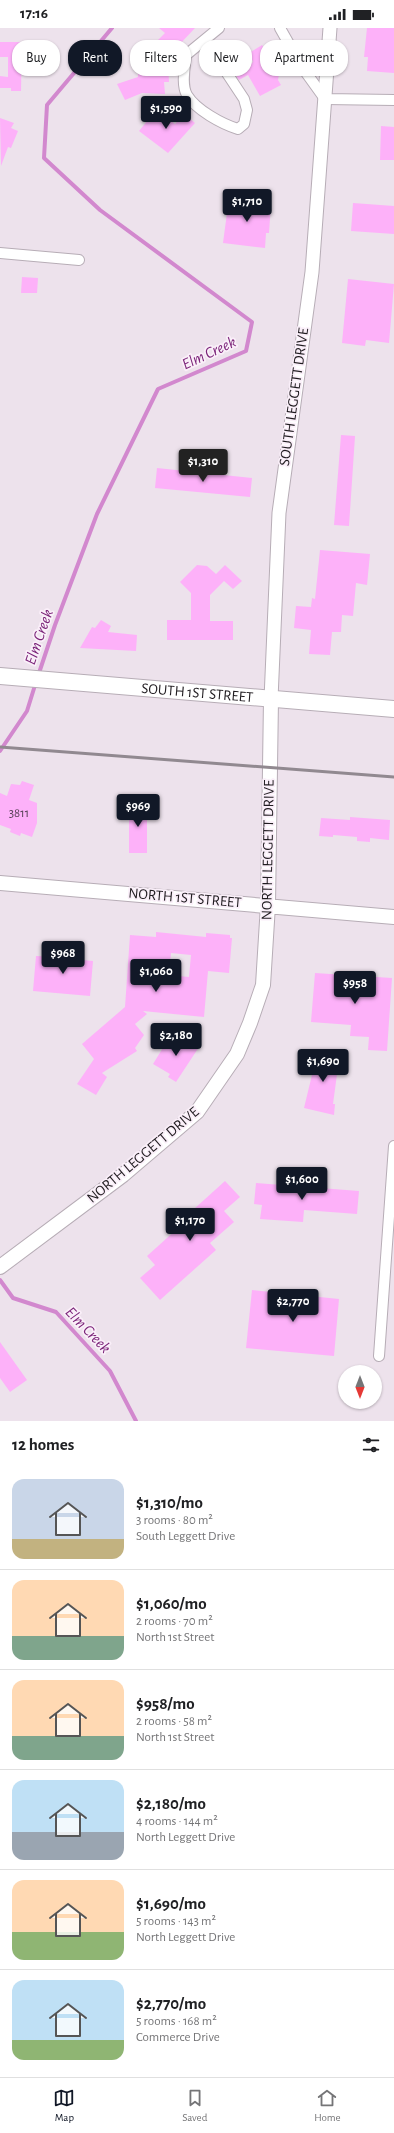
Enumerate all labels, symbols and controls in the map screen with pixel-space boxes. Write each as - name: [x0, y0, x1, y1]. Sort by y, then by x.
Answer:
- text: 17:16: [20, 6, 48, 21]
- chip: Buy: [12, 40, 60, 76]
- chip: Rent: [68, 40, 122, 76]
- chip: Filters: [130, 40, 191, 76]
- chip: New: [199, 40, 252, 76]
- chip: Apartment: [260, 40, 348, 76]
- pin: $1,590: [133, 96, 199, 130]
- text: $1,590: [150, 102, 182, 115]
- pin: $1,710: [214, 189, 280, 223]
- text: $1,710: [232, 195, 262, 208]
- street label: SOUTH LEGGETT DRIVE: [277, 327, 311, 467]
- water label: Elm Creek: [180, 334, 238, 372]
- pin: $1,310: [170, 449, 236, 483]
- text: $1,310: [188, 455, 218, 468]
- water label: Elm Creek: [22, 607, 56, 667]
- street label: SOUTH 1ST STREET: [141, 680, 255, 705]
- street label: NORTH LEGGETT DRIVE: [259, 780, 277, 920]
- pin: $969: [114, 794, 162, 828]
- text: $969: [126, 800, 150, 813]
- house number: 3811: [9, 807, 29, 820]
- street label: NORTH 1ST STREET: [128, 886, 243, 910]
- pin: $968: [39, 941, 87, 975]
- text: $968: [51, 947, 75, 960]
- pin: $1,060: [123, 959, 189, 993]
- text: $1,060: [139, 965, 173, 978]
- pin: $958: [331, 971, 379, 1005]
- text: $958: [343, 977, 367, 990]
- pin: $2,180: [143, 1023, 209, 1057]
- text: $2,180: [160, 1029, 192, 1042]
- pin: $1,690: [290, 1049, 356, 1083]
- text: $1,690: [307, 1055, 339, 1068]
- street label: NORTH LEGGETT DRIVE: [84, 1104, 202, 1206]
- pin: $1,600: [269, 1167, 335, 1201]
- text: $1,600: [285, 1173, 319, 1186]
- pin: $1,170: [157, 1208, 223, 1242]
- text: $1,170: [175, 1214, 205, 1227]
- pin: $2,770: [260, 1289, 326, 1323]
- text: $2,770: [277, 1295, 309, 1308]
- water label: Elm Creek: [62, 1304, 114, 1356]
- north arrow: [338, 1365, 382, 1409]
- map controls: [338, 1365, 382, 1409]
- icon: filters: [360, 1434, 382, 1456]
- text: 12 homes: [12, 1436, 74, 1453]
- text: $1,310/mo: [136, 1494, 203, 1511]
- icon: home: [44, 1495, 92, 1543]
- text: 3 rooms · 80 m²: [136, 1514, 213, 1527]
- text: South Leggett Drive: [136, 1530, 235, 1543]
- text: $1,060/mo: [136, 1595, 207, 1612]
- icon: home: [44, 1596, 92, 1644]
- text: 2 rooms · 70 m²: [136, 1615, 213, 1628]
- text: North 1st Street: [136, 1631, 214, 1644]
- text: $958/mo: [136, 1695, 195, 1712]
- icon: home: [44, 1696, 92, 1744]
- text: 2 rooms · 58 m²: [136, 1715, 212, 1728]
- text: North 1st Street: [136, 1731, 214, 1744]
- text: $2,180/mo: [136, 1795, 206, 1812]
- icon: home: [44, 1796, 92, 1844]
- text: 4 rooms · 144 m²: [136, 1815, 218, 1828]
- text: North Leggett Drive: [136, 1831, 235, 1844]
- text: $1,690/mo: [136, 1895, 206, 1912]
- icon: home: [44, 1896, 92, 1944]
- text: 5 rooms · 143 m²: [136, 1915, 216, 1928]
- text: North Leggett Drive: [136, 1931, 235, 1944]
- text: $2,770/mo: [136, 1995, 206, 2012]
- icon: home: [44, 1996, 92, 2044]
- text: 5 rooms · 168 m²: [136, 2015, 217, 2028]
- text: Commerce Drive: [136, 2031, 220, 2044]
- tab: Map: [53, 2087, 75, 2124]
- tab: Saved: [182, 2087, 207, 2124]
- tab: Home: [314, 2087, 341, 2124]

